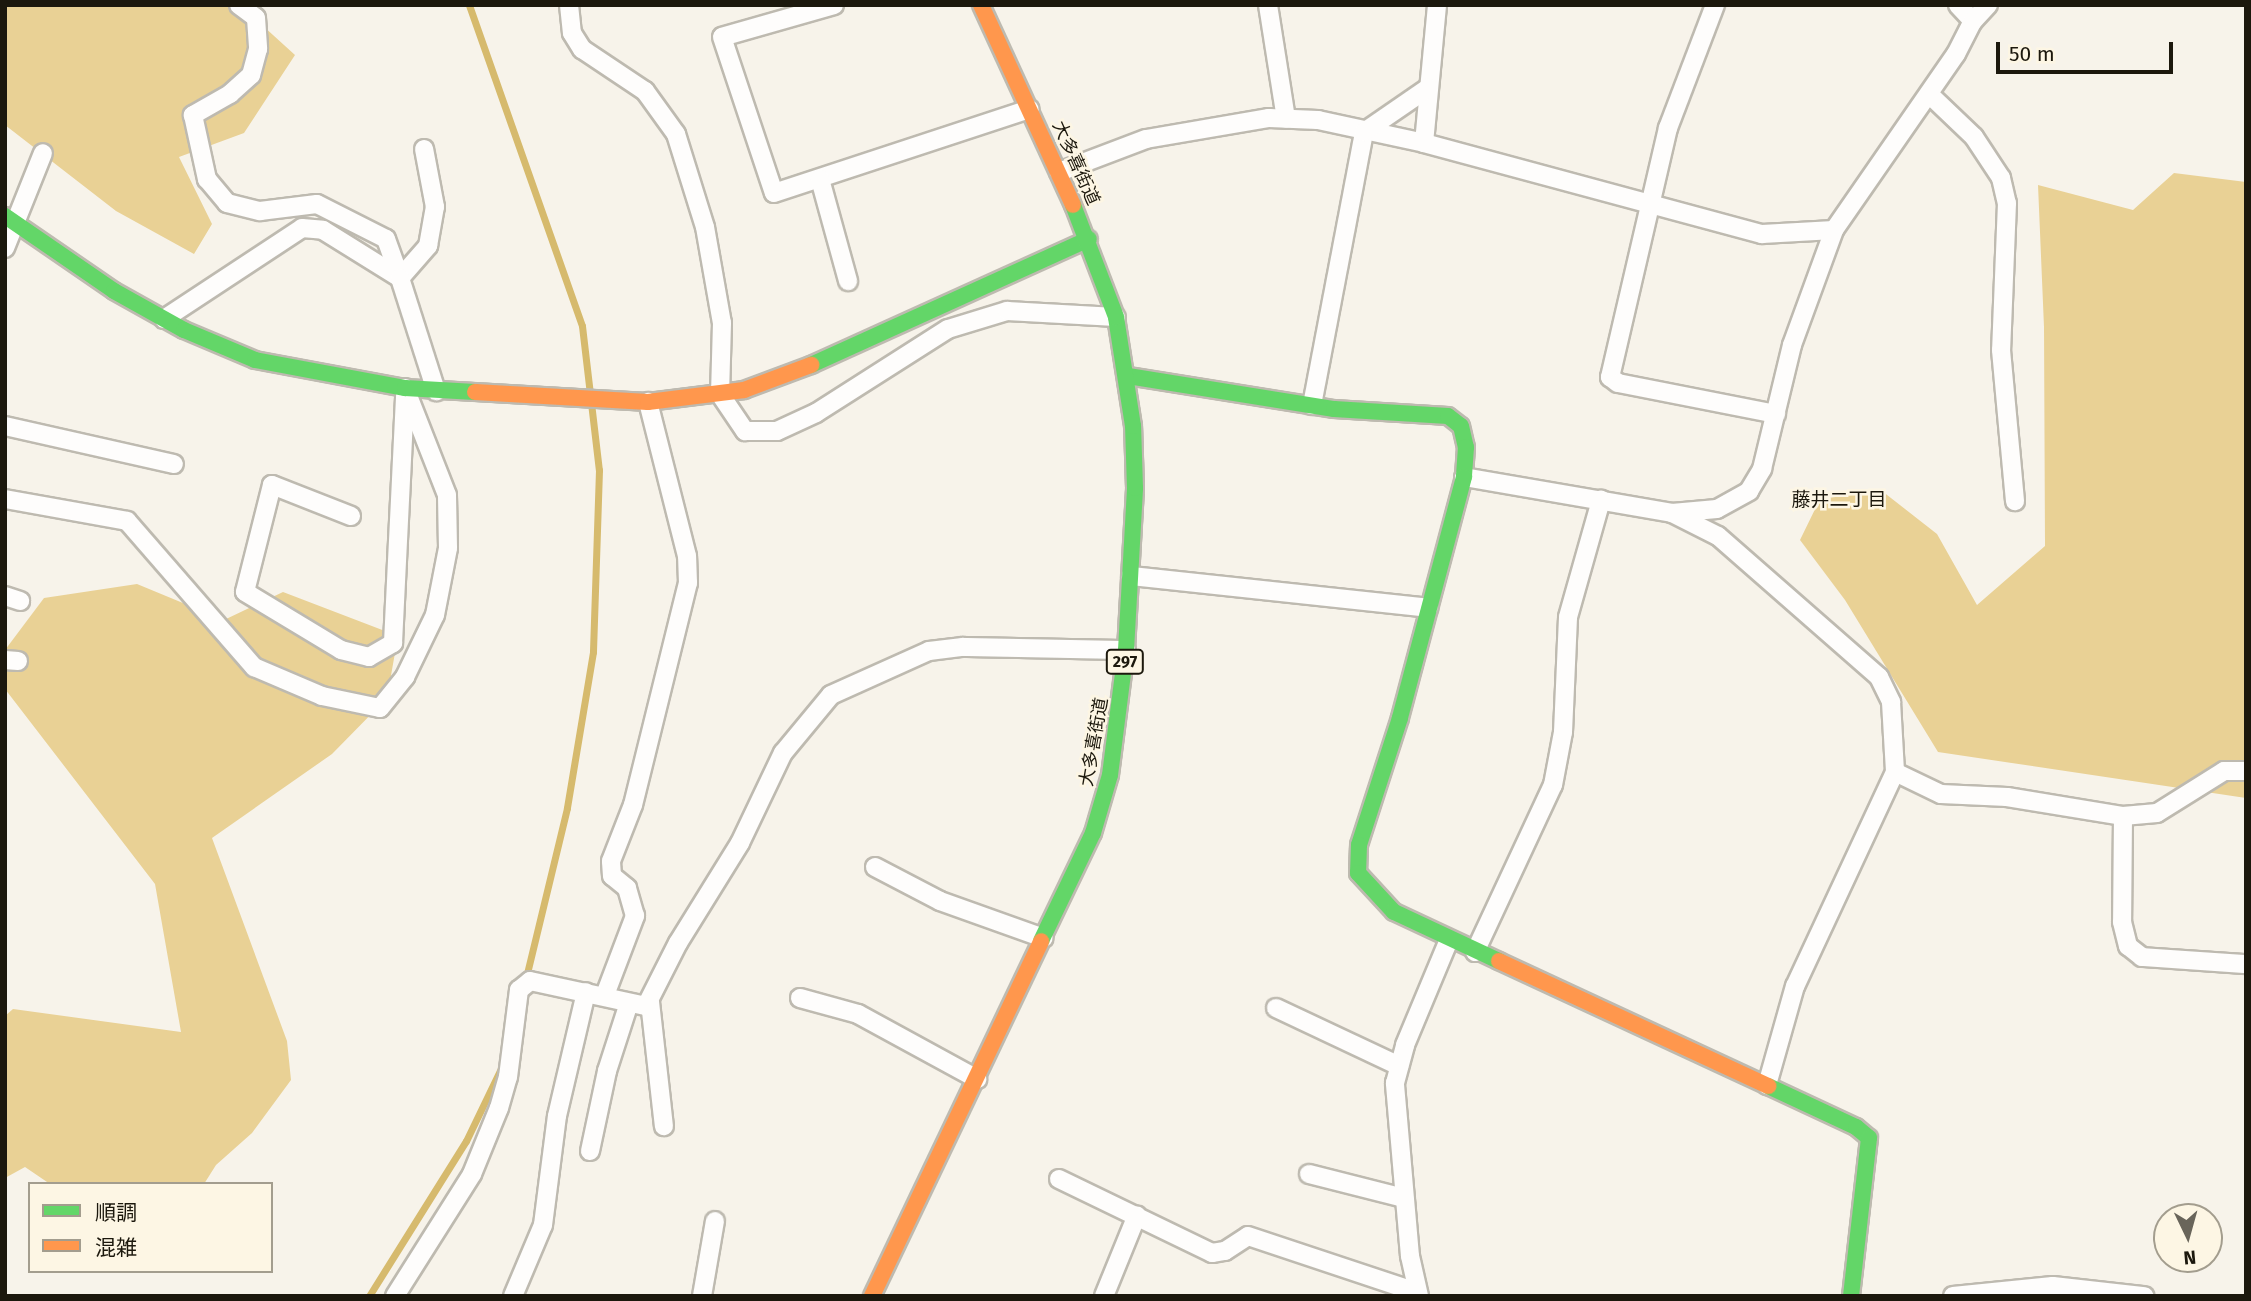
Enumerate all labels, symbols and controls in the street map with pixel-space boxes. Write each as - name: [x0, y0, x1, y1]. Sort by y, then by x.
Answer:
- scale bar: [1999, 28, 2176, 72]
- text: 50 m: [2009, 41, 2055, 67]
- street label: 大多喜街道: [1048, 117, 1104, 209]
- district label: 藤井二丁目: [1792, 489, 1886, 511]
- road number: 297: [1106, 650, 1144, 674]
- street label: 大多喜街道: [1076, 696, 1112, 788]
- legend: [28, 1182, 273, 1273]
- text: 順調: [95, 1200, 137, 1226]
- north arrow: [2153, 1203, 2223, 1273]
- text: 混雑: [95, 1235, 137, 1261]
- text: N: [2182, 1245, 2197, 1269]

